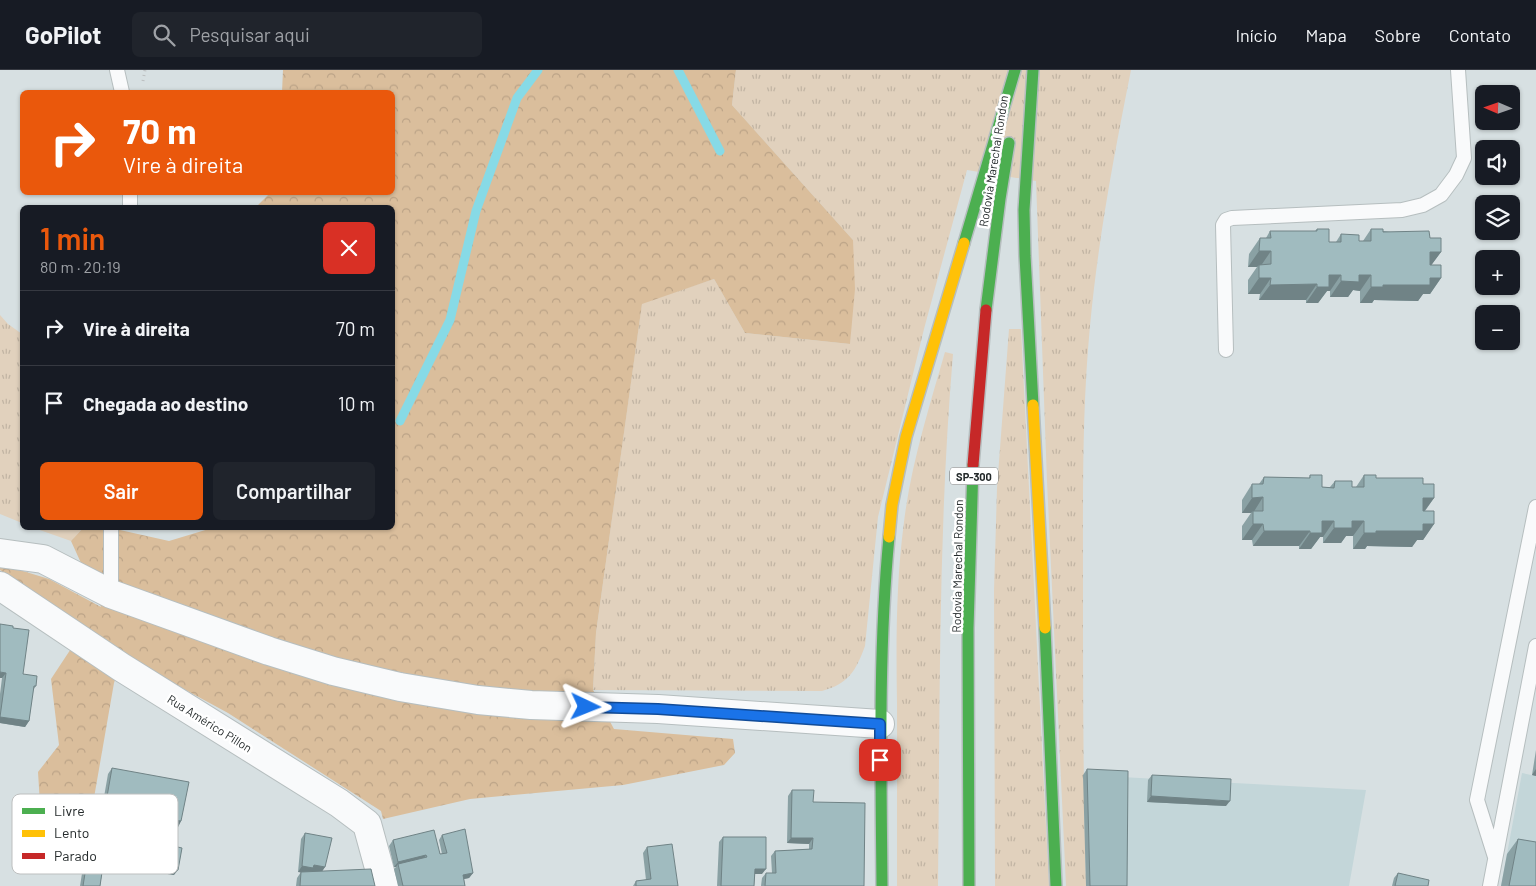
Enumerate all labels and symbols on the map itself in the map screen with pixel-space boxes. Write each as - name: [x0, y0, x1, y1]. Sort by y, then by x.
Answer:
- north arrow: [1475, 85, 1520, 130]
- street label: Rodovia Marechal Rondon: [976, 94, 1010, 228]
- road number: SP-300: [950, 468, 998, 484]
- street label: Rodovia Marechal Rondon: [949, 499, 965, 633]
- position arrow: [559, 680, 611, 732]
- street label: Rua Américo Pillon: [165, 691, 255, 755]
- pin: [859, 739, 901, 781]
- legend: [12, 794, 178, 874]
- text: Livre: [54, 802, 85, 819]
- text: Lento: [54, 824, 89, 841]
- text: Parado: [54, 847, 97, 864]

